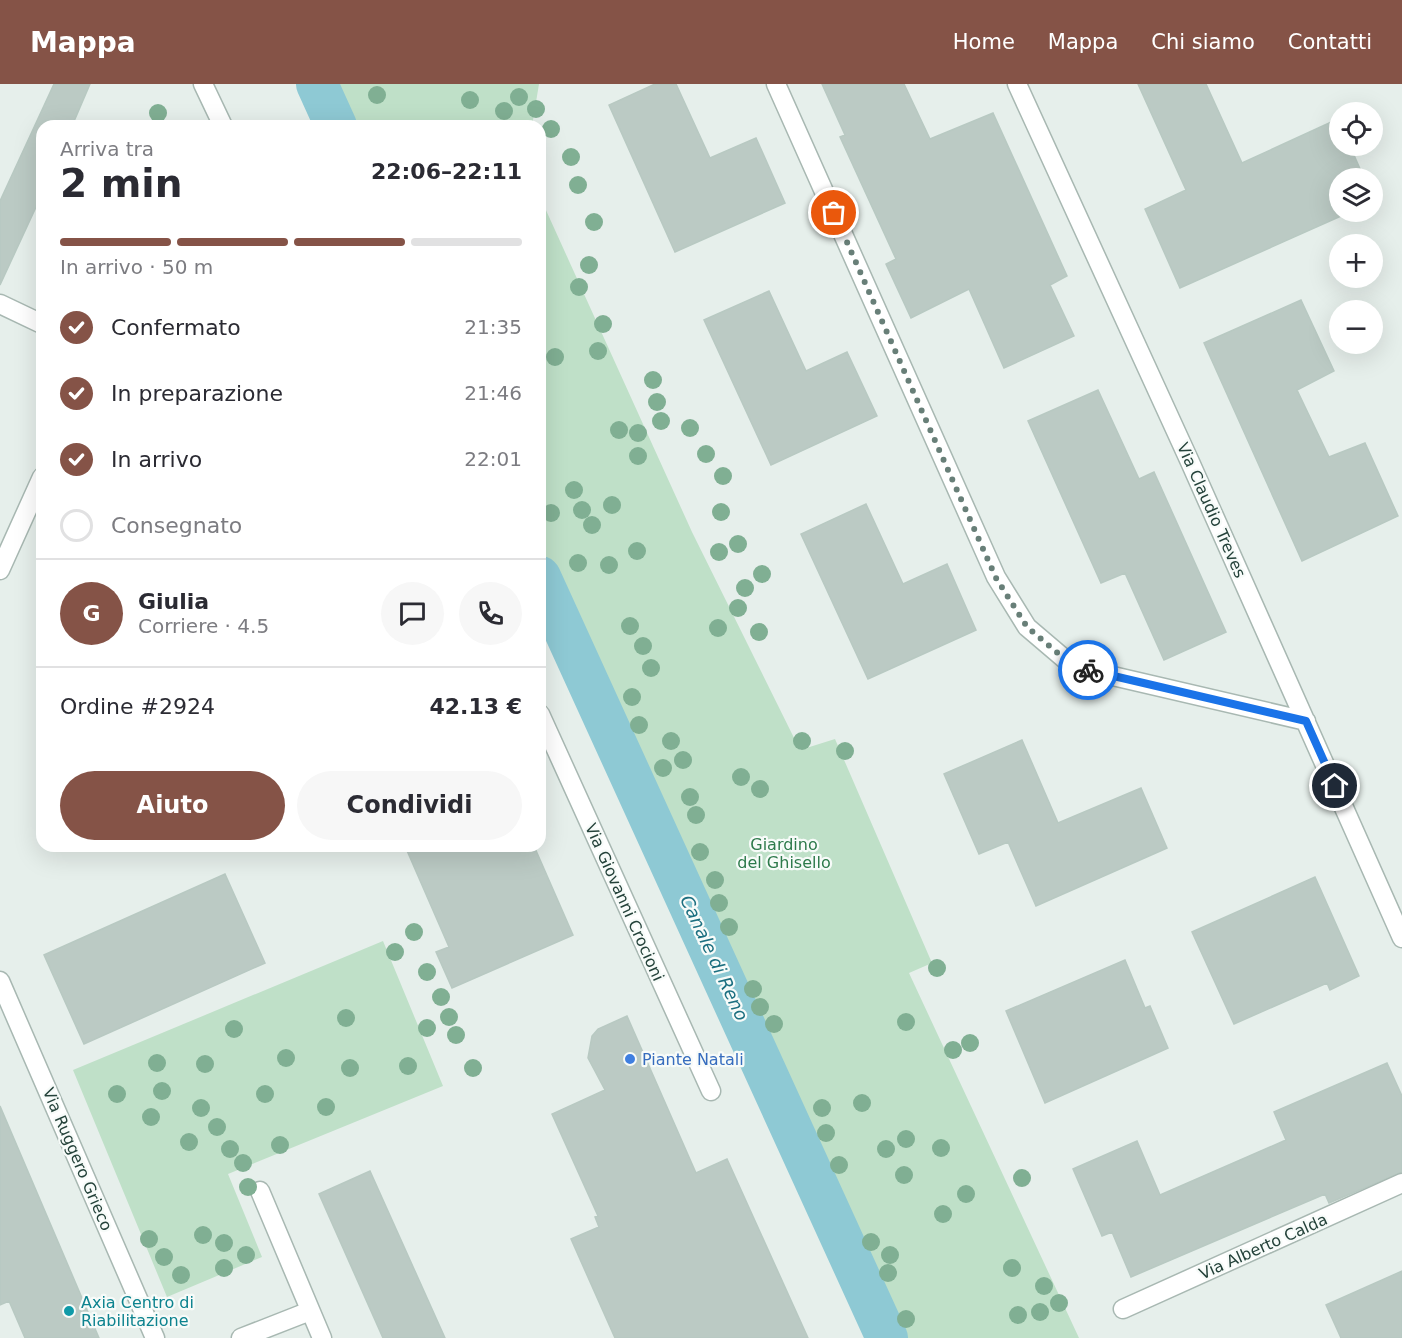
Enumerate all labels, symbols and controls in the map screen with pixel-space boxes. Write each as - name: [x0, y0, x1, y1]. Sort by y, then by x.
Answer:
- text: Mappa: [30, 26, 136, 59]
- text: Home: [953, 30, 1015, 54]
- text: Mappa: [1048, 30, 1118, 54]
- text: Chi siamo: [1151, 30, 1255, 54]
- text: Contatti: [1288, 30, 1372, 54]
- map controls: [1329, 102, 1383, 354]
- button: locate: [1329, 102, 1383, 156]
- text: Arriva tra: [60, 137, 154, 161]
- text: 22:06–22:11: [371, 159, 522, 184]
- text: 2 min: [60, 161, 182, 206]
- button: layers: [1329, 168, 1383, 222]
- pin: [808, 187, 859, 238]
- icon: bag: [817, 196, 850, 229]
- button: +: [1329, 234, 1383, 288]
- text: In arrivo · 50 m: [60, 255, 213, 279]
- button: −: [1329, 300, 1383, 354]
- icon: check: [60, 311, 93, 344]
- text: Confermato: [111, 315, 241, 340]
- text: 21:35: [464, 315, 522, 339]
- icon: check: [60, 377, 93, 410]
- text: In preparazione: [111, 381, 283, 406]
- text: 21:46: [464, 381, 522, 405]
- street label: Via Claudio Treves: [1173, 440, 1250, 581]
- icon: check: [60, 443, 93, 476]
- text: In arrivo: [111, 447, 202, 472]
- text: 22:01: [464, 447, 522, 471]
- text: Consegnato: [111, 513, 242, 538]
- button: chat: [381, 582, 444, 645]
- button: phone: [459, 582, 522, 645]
- text: Giulia: [138, 589, 209, 614]
- text: G: [82, 601, 101, 626]
- text: Corriere · 4.5: [138, 614, 269, 638]
- courier: [1058, 640, 1118, 700]
- icon: bike: [1072, 654, 1105, 687]
- text: Ordine #2924: [60, 694, 215, 719]
- text: 42.13 €: [429, 694, 522, 719]
- pin: [1309, 760, 1360, 811]
- icon: home: [1318, 769, 1351, 802]
- button: Aiuto: [60, 771, 285, 840]
- button: Condividi: [297, 771, 522, 840]
- street label: Via Giovanni Crocioni: [581, 820, 668, 984]
- park label: Giardino del Ghisello: [737, 835, 831, 872]
- water label: Canale di Reno: [676, 892, 753, 1024]
- place label: Piante Natali: [642, 1050, 744, 1069]
- marker: Piante Natali: [623, 1052, 637, 1066]
- street label: Via Ruggero Grieco: [39, 1085, 116, 1234]
- street label: Via Alberto Calda: [1196, 1210, 1330, 1283]
- place label: Axia Centro di Riabilitazione: [81, 1293, 194, 1330]
- marker: Axia Centro di Riabilitazione: [62, 1304, 76, 1318]

